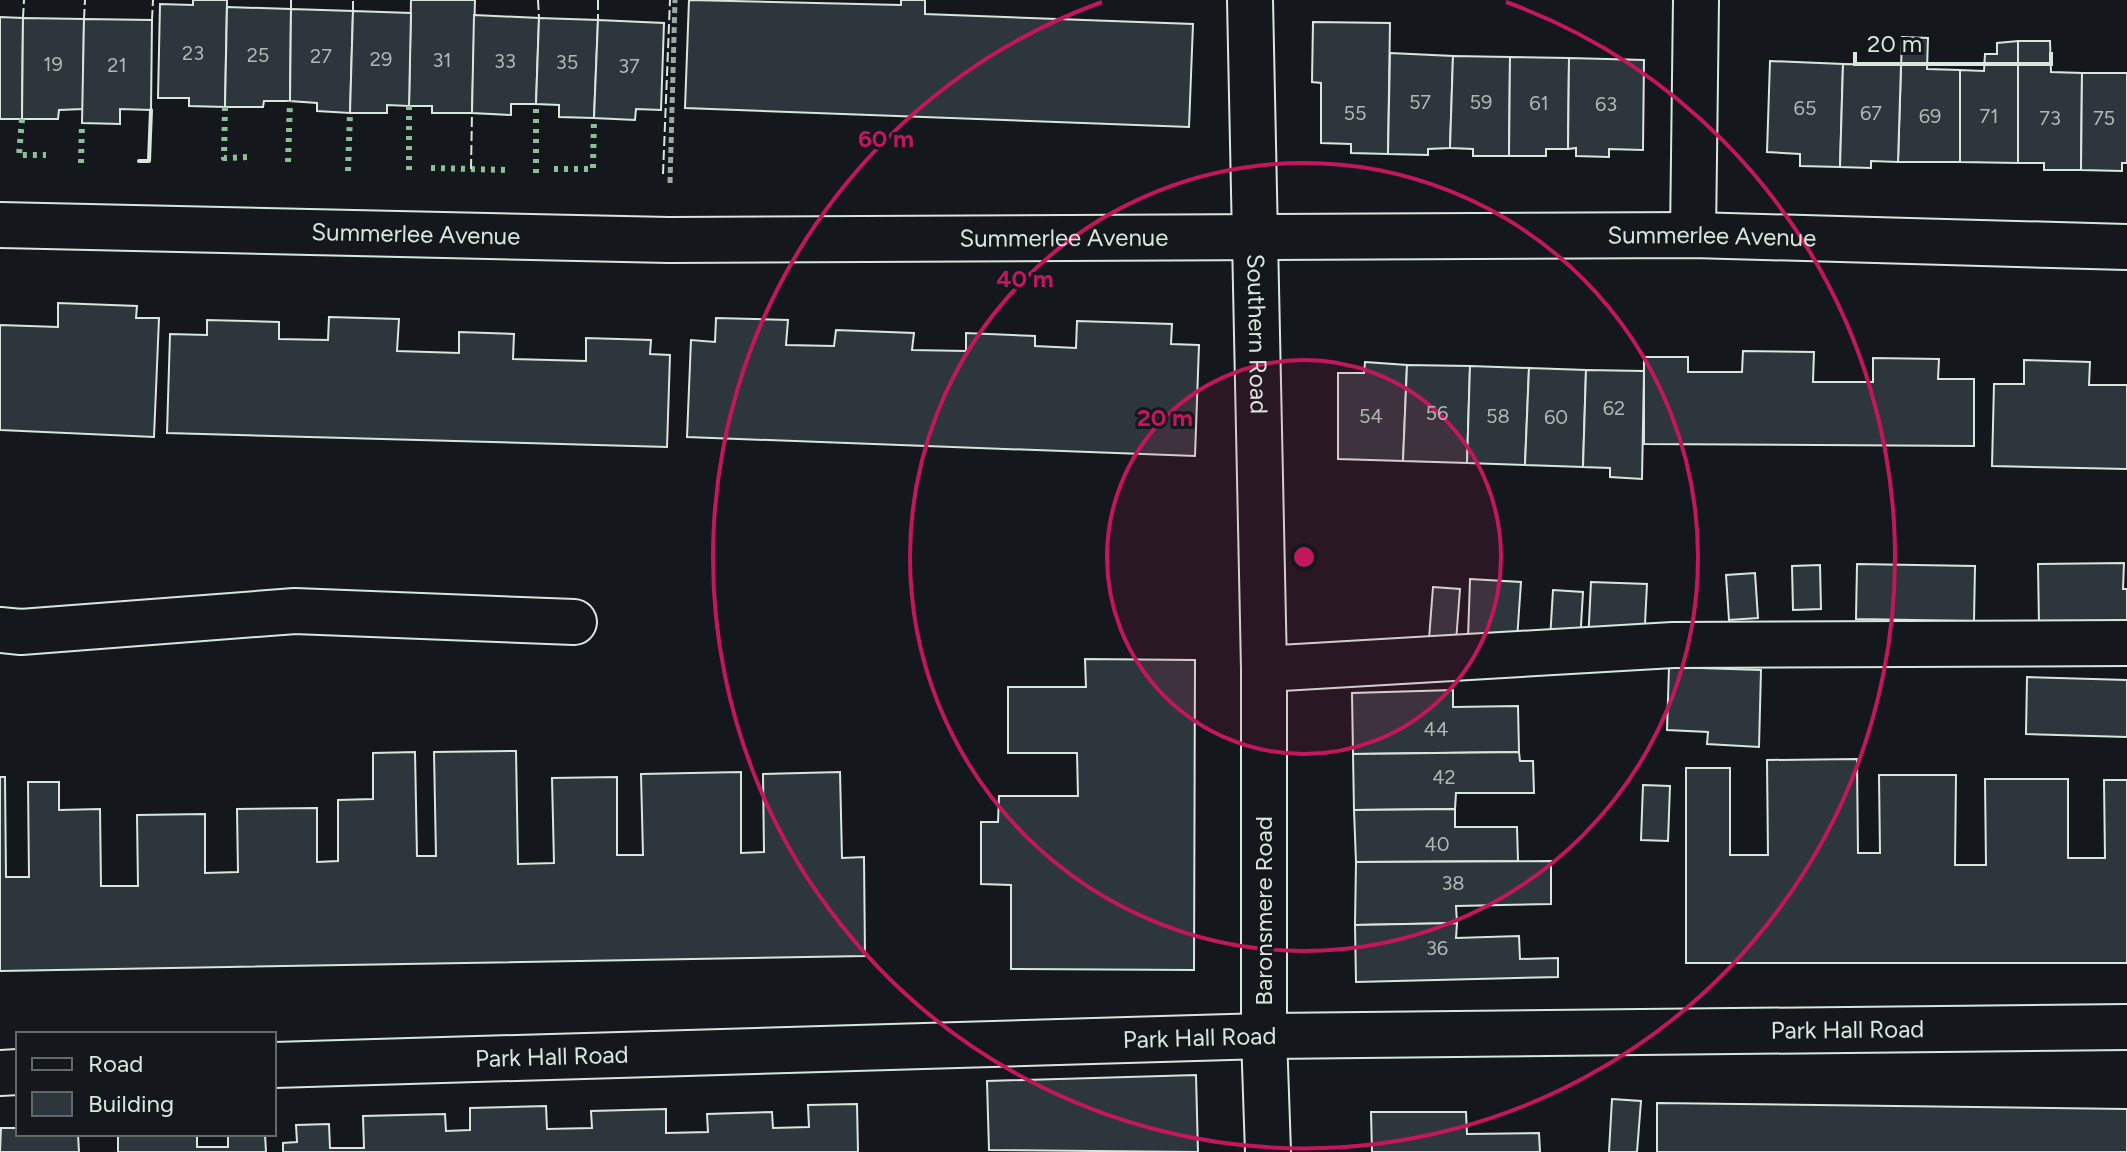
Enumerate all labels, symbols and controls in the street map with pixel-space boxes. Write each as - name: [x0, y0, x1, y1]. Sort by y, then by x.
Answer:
- scale bar: [1855, 16, 2051, 66]
- text: 20 m: [1867, 29, 1922, 58]
- house number: 23: [182, 41, 204, 65]
- house number: 25: [247, 43, 269, 67]
- house number: 27: [310, 44, 332, 68]
- house number: 29: [370, 47, 392, 71]
- house number: 31: [432, 48, 452, 72]
- house number: 33: [494, 49, 516, 73]
- house number: 35: [556, 50, 578, 74]
- house number: 19: [43, 52, 63, 76]
- house number: 21: [107, 53, 127, 77]
- house number: 37: [618, 54, 640, 78]
- house number: 57: [1409, 90, 1431, 114]
- house number: 59: [1470, 90, 1492, 114]
- house number: 61: [1529, 91, 1549, 115]
- house number: 63: [1595, 92, 1617, 116]
- house number: 65: [1794, 96, 1816, 120]
- house number: 55: [1344, 101, 1367, 125]
- house number: 67: [1860, 101, 1882, 125]
- house number: 69: [1919, 104, 1941, 128]
- house number: 71: [1980, 104, 1999, 128]
- house number: 73: [2039, 106, 2061, 130]
- house number: 75: [2093, 106, 2115, 130]
- text: 60 m: [858, 124, 914, 153]
- street label: Summerlee Avenue: [311, 217, 521, 251]
- street label: Summerlee Avenue: [1607, 220, 1817, 252]
- street label: Summerlee Avenue: [959, 223, 1168, 253]
- street label: Southern Road: [1241, 253, 1274, 414]
- text: 40 m: [996, 264, 1054, 293]
- house number: 62: [1603, 396, 1625, 420]
- house number: 56: [1426, 401, 1448, 425]
- text: 20 m: [1137, 403, 1193, 432]
- house number: 54: [1359, 404, 1383, 428]
- house number: 58: [1486, 404, 1510, 428]
- house number: 60: [1544, 405, 1568, 429]
- centre of rings: [1290, 543, 1318, 571]
- house number: 44: [1424, 717, 1448, 741]
- house number: 42: [1432, 765, 1456, 789]
- street label: Baronsmere Road: [1249, 816, 1278, 1006]
- house number: 40: [1424, 832, 1450, 856]
- house number: 38: [1441, 871, 1465, 895]
- house number: 36: [1426, 936, 1448, 960]
- street label: Park Hall Road: [1771, 1014, 1925, 1045]
- street label: Park Hall Road: [1122, 1021, 1277, 1054]
- legend: [16, 1032, 276, 1136]
- street label: Park Hall Road: [475, 1040, 629, 1073]
- text: Road: [88, 1049, 143, 1078]
- text: Building: [88, 1089, 174, 1118]

